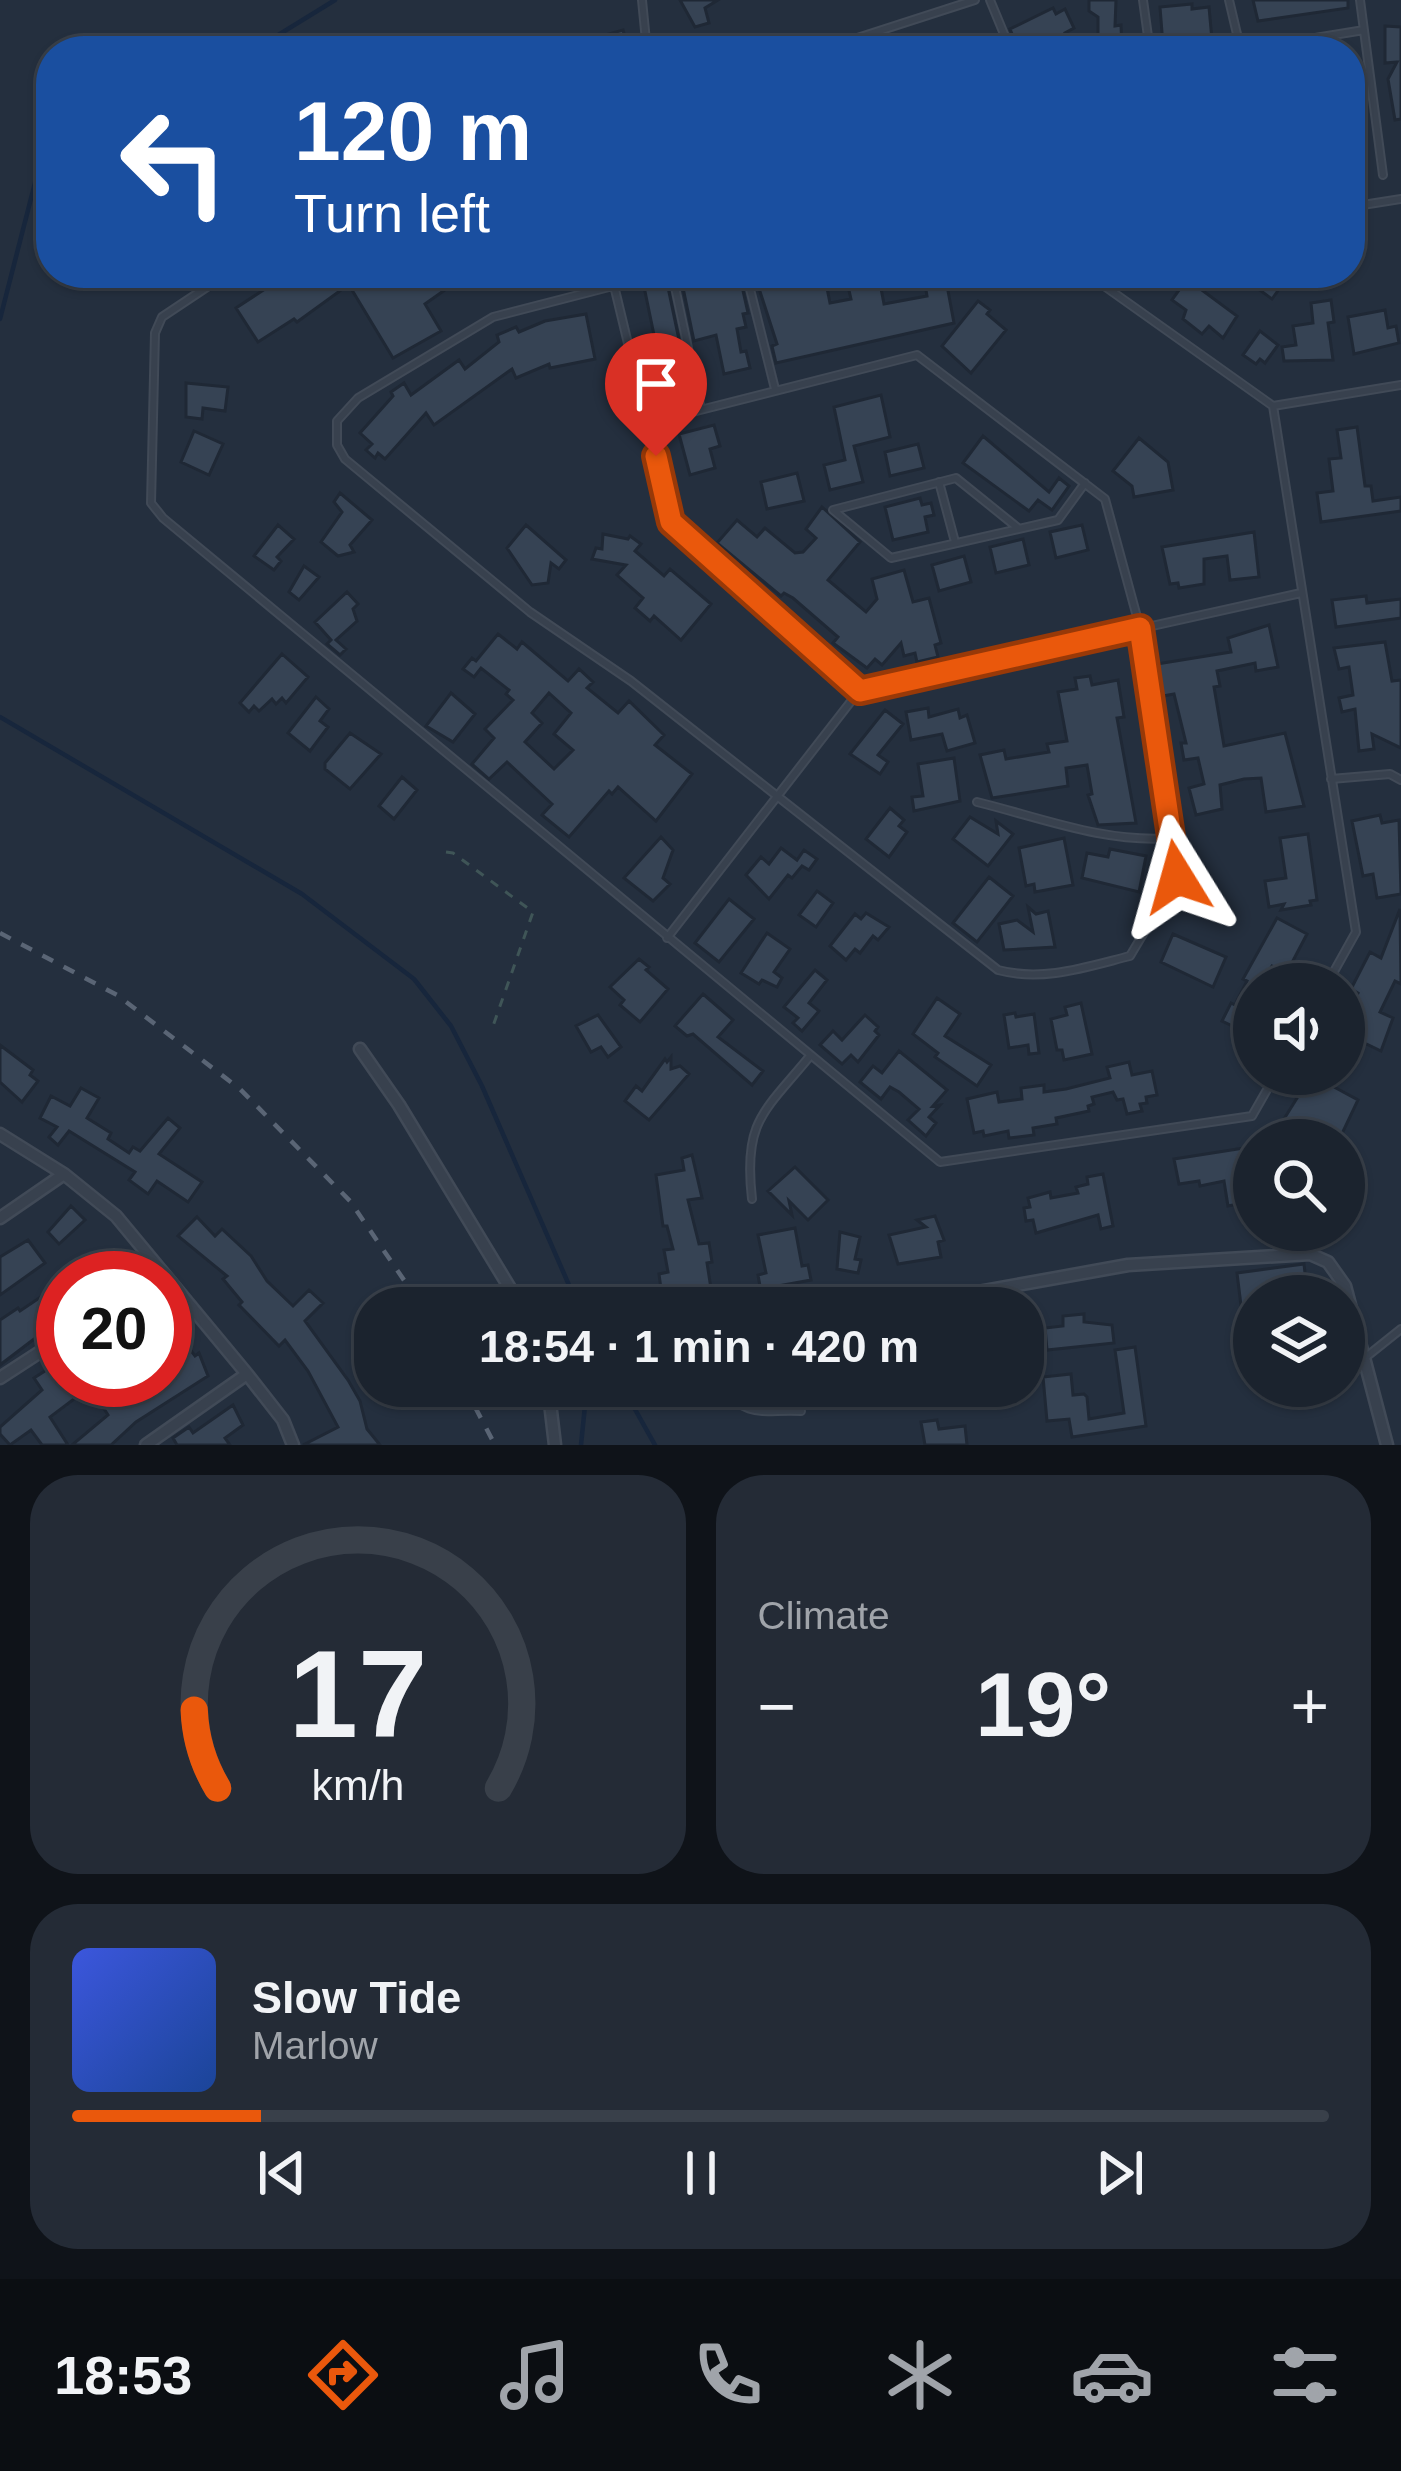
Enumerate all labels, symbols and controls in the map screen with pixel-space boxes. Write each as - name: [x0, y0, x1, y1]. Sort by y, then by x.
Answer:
- icon: left: [96, 84, 252, 240]
- text: 120 m: [294, 84, 532, 178]
- text: Turn left: [294, 183, 490, 243]
- pin: [605, 333, 707, 456]
- icon: arrive: [623, 351, 689, 417]
- position arrow: [1114, 814, 1240, 940]
- map controls: [1233, 963, 1365, 1407]
- button: sound: [1233, 963, 1365, 1095]
- button: search: [1233, 1119, 1365, 1251]
- speed limit sign: 20: [36, 1251, 192, 1407]
- button: layers: [1233, 1275, 1365, 1407]
- text: 18:54 · 1 min · 420 m: [479, 1321, 919, 1372]
- text: Climate: [758, 1594, 890, 1637]
- text: 17: [288, 1624, 427, 1763]
- text: 19°: [975, 1655, 1111, 1755]
- text: −: [758, 1669, 796, 1743]
- text: +: [1290, 1669, 1329, 1743]
- text: km/h: [311, 1760, 404, 1808]
- text: Slow Tide: [252, 1972, 461, 2023]
- text: Marlow: [252, 2024, 378, 2067]
- icon: previous: [249, 2140, 315, 2206]
- icon: pause: [668, 2140, 734, 2206]
- icon: next: [1087, 2140, 1153, 2206]
- icon: directions: [301, 2333, 385, 2417]
- icon: music: [493, 2333, 577, 2417]
- icon: phone: [686, 2333, 770, 2417]
- icon: climate: [878, 2333, 962, 2417]
- icon: car: [1070, 2333, 1154, 2417]
- icon: filters: [1263, 2333, 1347, 2417]
- text: 18:53: [54, 2345, 192, 2405]

